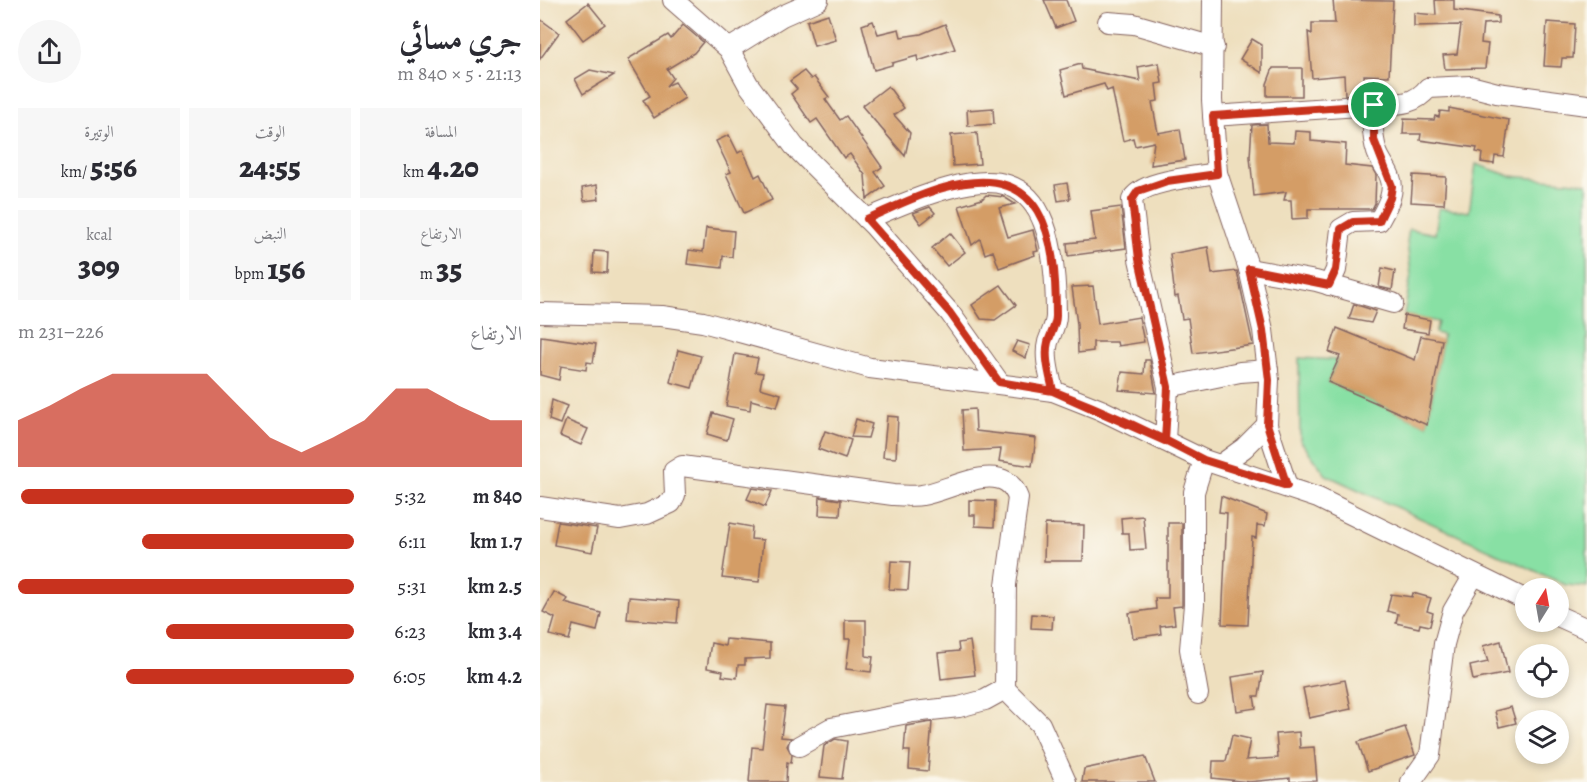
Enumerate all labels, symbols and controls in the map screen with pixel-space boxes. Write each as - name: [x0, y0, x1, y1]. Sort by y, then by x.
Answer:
- text: جري مسائي: [399, 15, 522, 60]
- button: share: [18, 20, 81, 83]
- text: 21:13 · 5 × 840 m: [397, 60, 522, 87]
- pin: [1348, 79, 1399, 130]
- icon: arrive: [1357, 88, 1390, 121]
- text: الوتيرة: [84, 121, 114, 143]
- text: الوقت: [255, 121, 285, 143]
- text: المسافة: [425, 121, 457, 143]
- text: 5:56: [90, 147, 137, 187]
- text: 24:55: [239, 147, 301, 187]
- text: 4.20: [428, 147, 479, 187]
- text: /km: [61, 161, 90, 183]
- text: km: [403, 161, 428, 183]
- text: النبض: [254, 223, 286, 245]
- text: الارتفاع: [420, 223, 462, 245]
- text: kcal: [86, 224, 112, 246]
- text: 309: [78, 246, 120, 286]
- text: 156: [268, 249, 305, 289]
- text: 35: [436, 249, 462, 289]
- text: bpm: [235, 263, 268, 285]
- text: m: [420, 263, 436, 285]
- text: 226–231 m: [18, 318, 104, 345]
- text: الارتفاع: [470, 320, 522, 347]
- text: 5:32: [395, 483, 426, 510]
- text: 840 m: [473, 483, 522, 510]
- text: 6:11: [398, 528, 426, 555]
- text: 1.7 km: [470, 528, 522, 555]
- text: 5:31: [397, 573, 426, 600]
- text: 2.5 km: [468, 573, 522, 600]
- north arrow: [1515, 578, 1569, 632]
- map controls: [1515, 578, 1569, 764]
- text: 6:23: [394, 618, 426, 645]
- text: 3.4 km: [468, 618, 522, 645]
- button: locate: [1515, 644, 1569, 698]
- text: 6:05: [393, 663, 426, 690]
- text: 4.2 km: [467, 663, 522, 690]
- button: layers: [1515, 710, 1569, 764]

